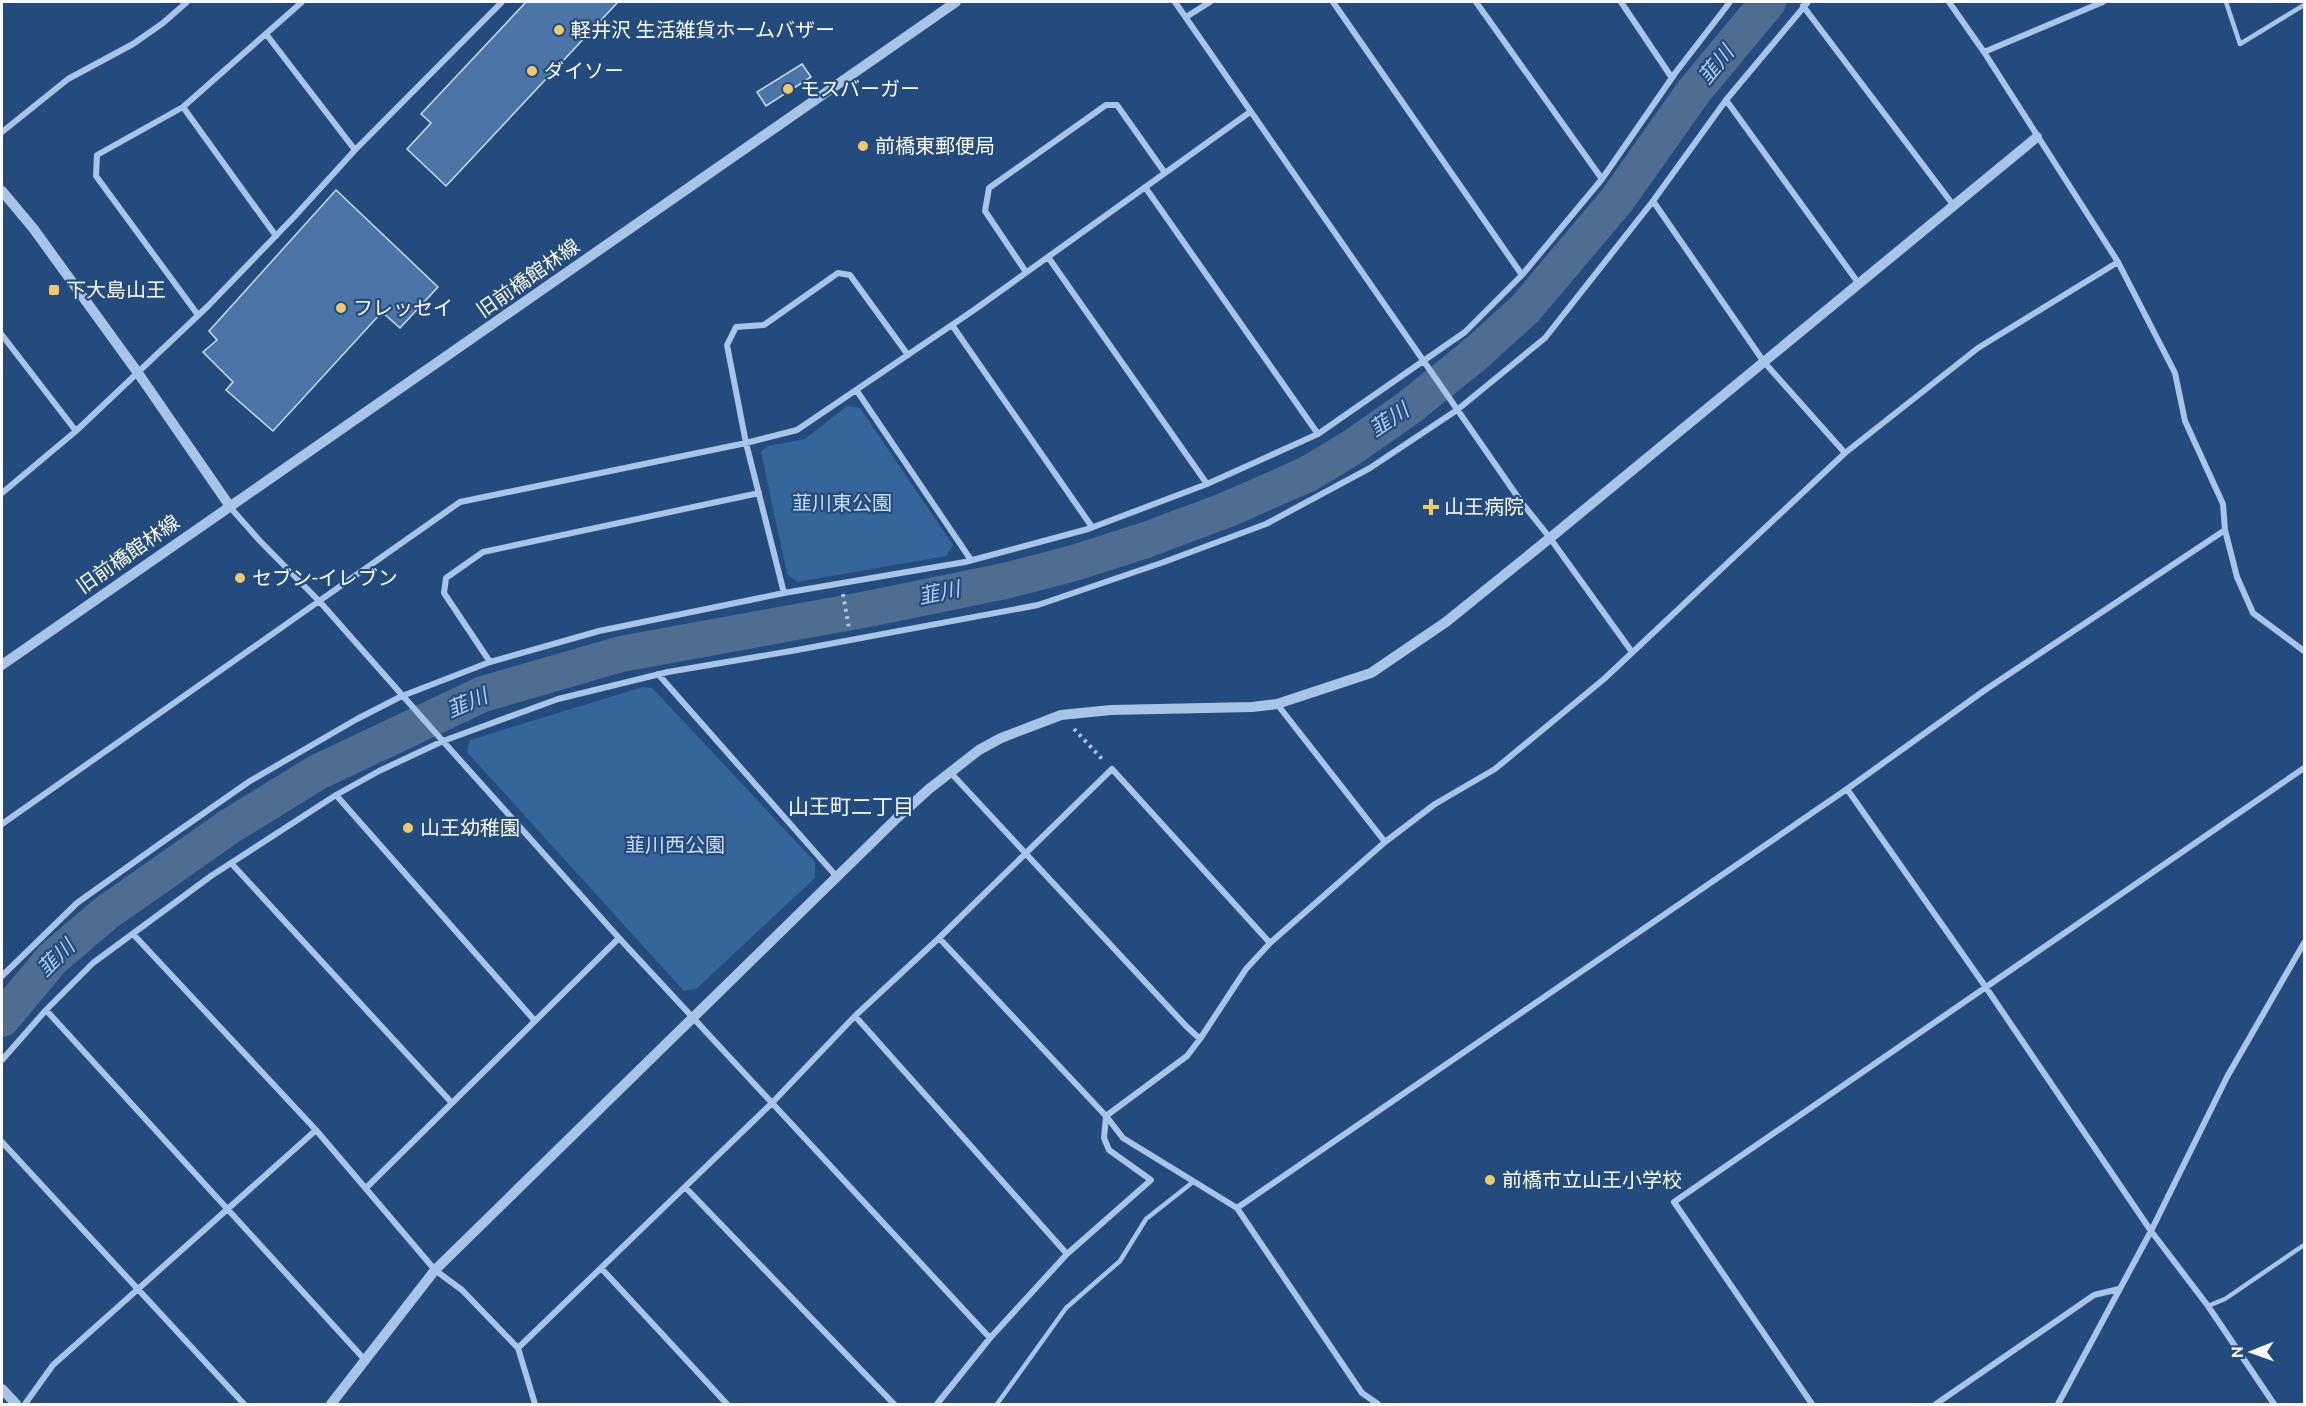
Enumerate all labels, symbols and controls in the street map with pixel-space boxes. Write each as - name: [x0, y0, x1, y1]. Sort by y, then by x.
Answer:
- place label: 軽井沢 生活雑貨ホームバザー: [571, 18, 835, 41]
- marker: 軽井沢 生活雑貨ホームバザー: [552, 23, 566, 37]
- water label: 韮川: [1693, 39, 1739, 88]
- place label: ダイソー: [544, 59, 624, 82]
- marker: ダイソー: [525, 64, 539, 78]
- place label: モスバーガー: [800, 77, 920, 100]
- marker: モスバーガー: [781, 82, 795, 96]
- place label: 前橋東郵便局: [875, 134, 995, 157]
- marker: 前橋東郵便局: [856, 139, 870, 153]
- street label: 旧前橋館林線: [472, 234, 583, 321]
- place label: 下大島山王: [66, 278, 166, 301]
- marker: 下大島山王: [47, 283, 61, 297]
- place label: フレッセイ: [353, 296, 453, 319]
- marker: フレッセイ: [334, 301, 348, 315]
- water label: 韮川: [1364, 396, 1414, 441]
- park label: 韮川東公園: [792, 491, 892, 514]
- place label: 山王病院: [1444, 495, 1524, 518]
- marker: 山王病院: [1422, 498, 1440, 516]
- street label: 旧前橋館林線: [72, 510, 183, 597]
- place label: セブン-イレブン: [252, 566, 398, 589]
- marker: セブン-イレブン: [233, 571, 247, 585]
- water label: 韮川: [916, 576, 964, 608]
- water label: 韮川: [443, 682, 492, 721]
- district label: 山王町二丁目: [788, 794, 914, 818]
- place label: 山王幼稚園: [420, 816, 520, 839]
- marker: 山王幼稚園: [401, 821, 415, 835]
- park label: 韮川西公園: [625, 833, 725, 856]
- water label: 韮川: [32, 933, 80, 981]
- place label: 前橋市立山王小学校: [1502, 1168, 1682, 1191]
- marker: 前橋市立山王小学校: [1483, 1173, 1497, 1187]
- north arrow: [2222, 1322, 2282, 1382]
- text: N: [2228, 1346, 2246, 1358]

